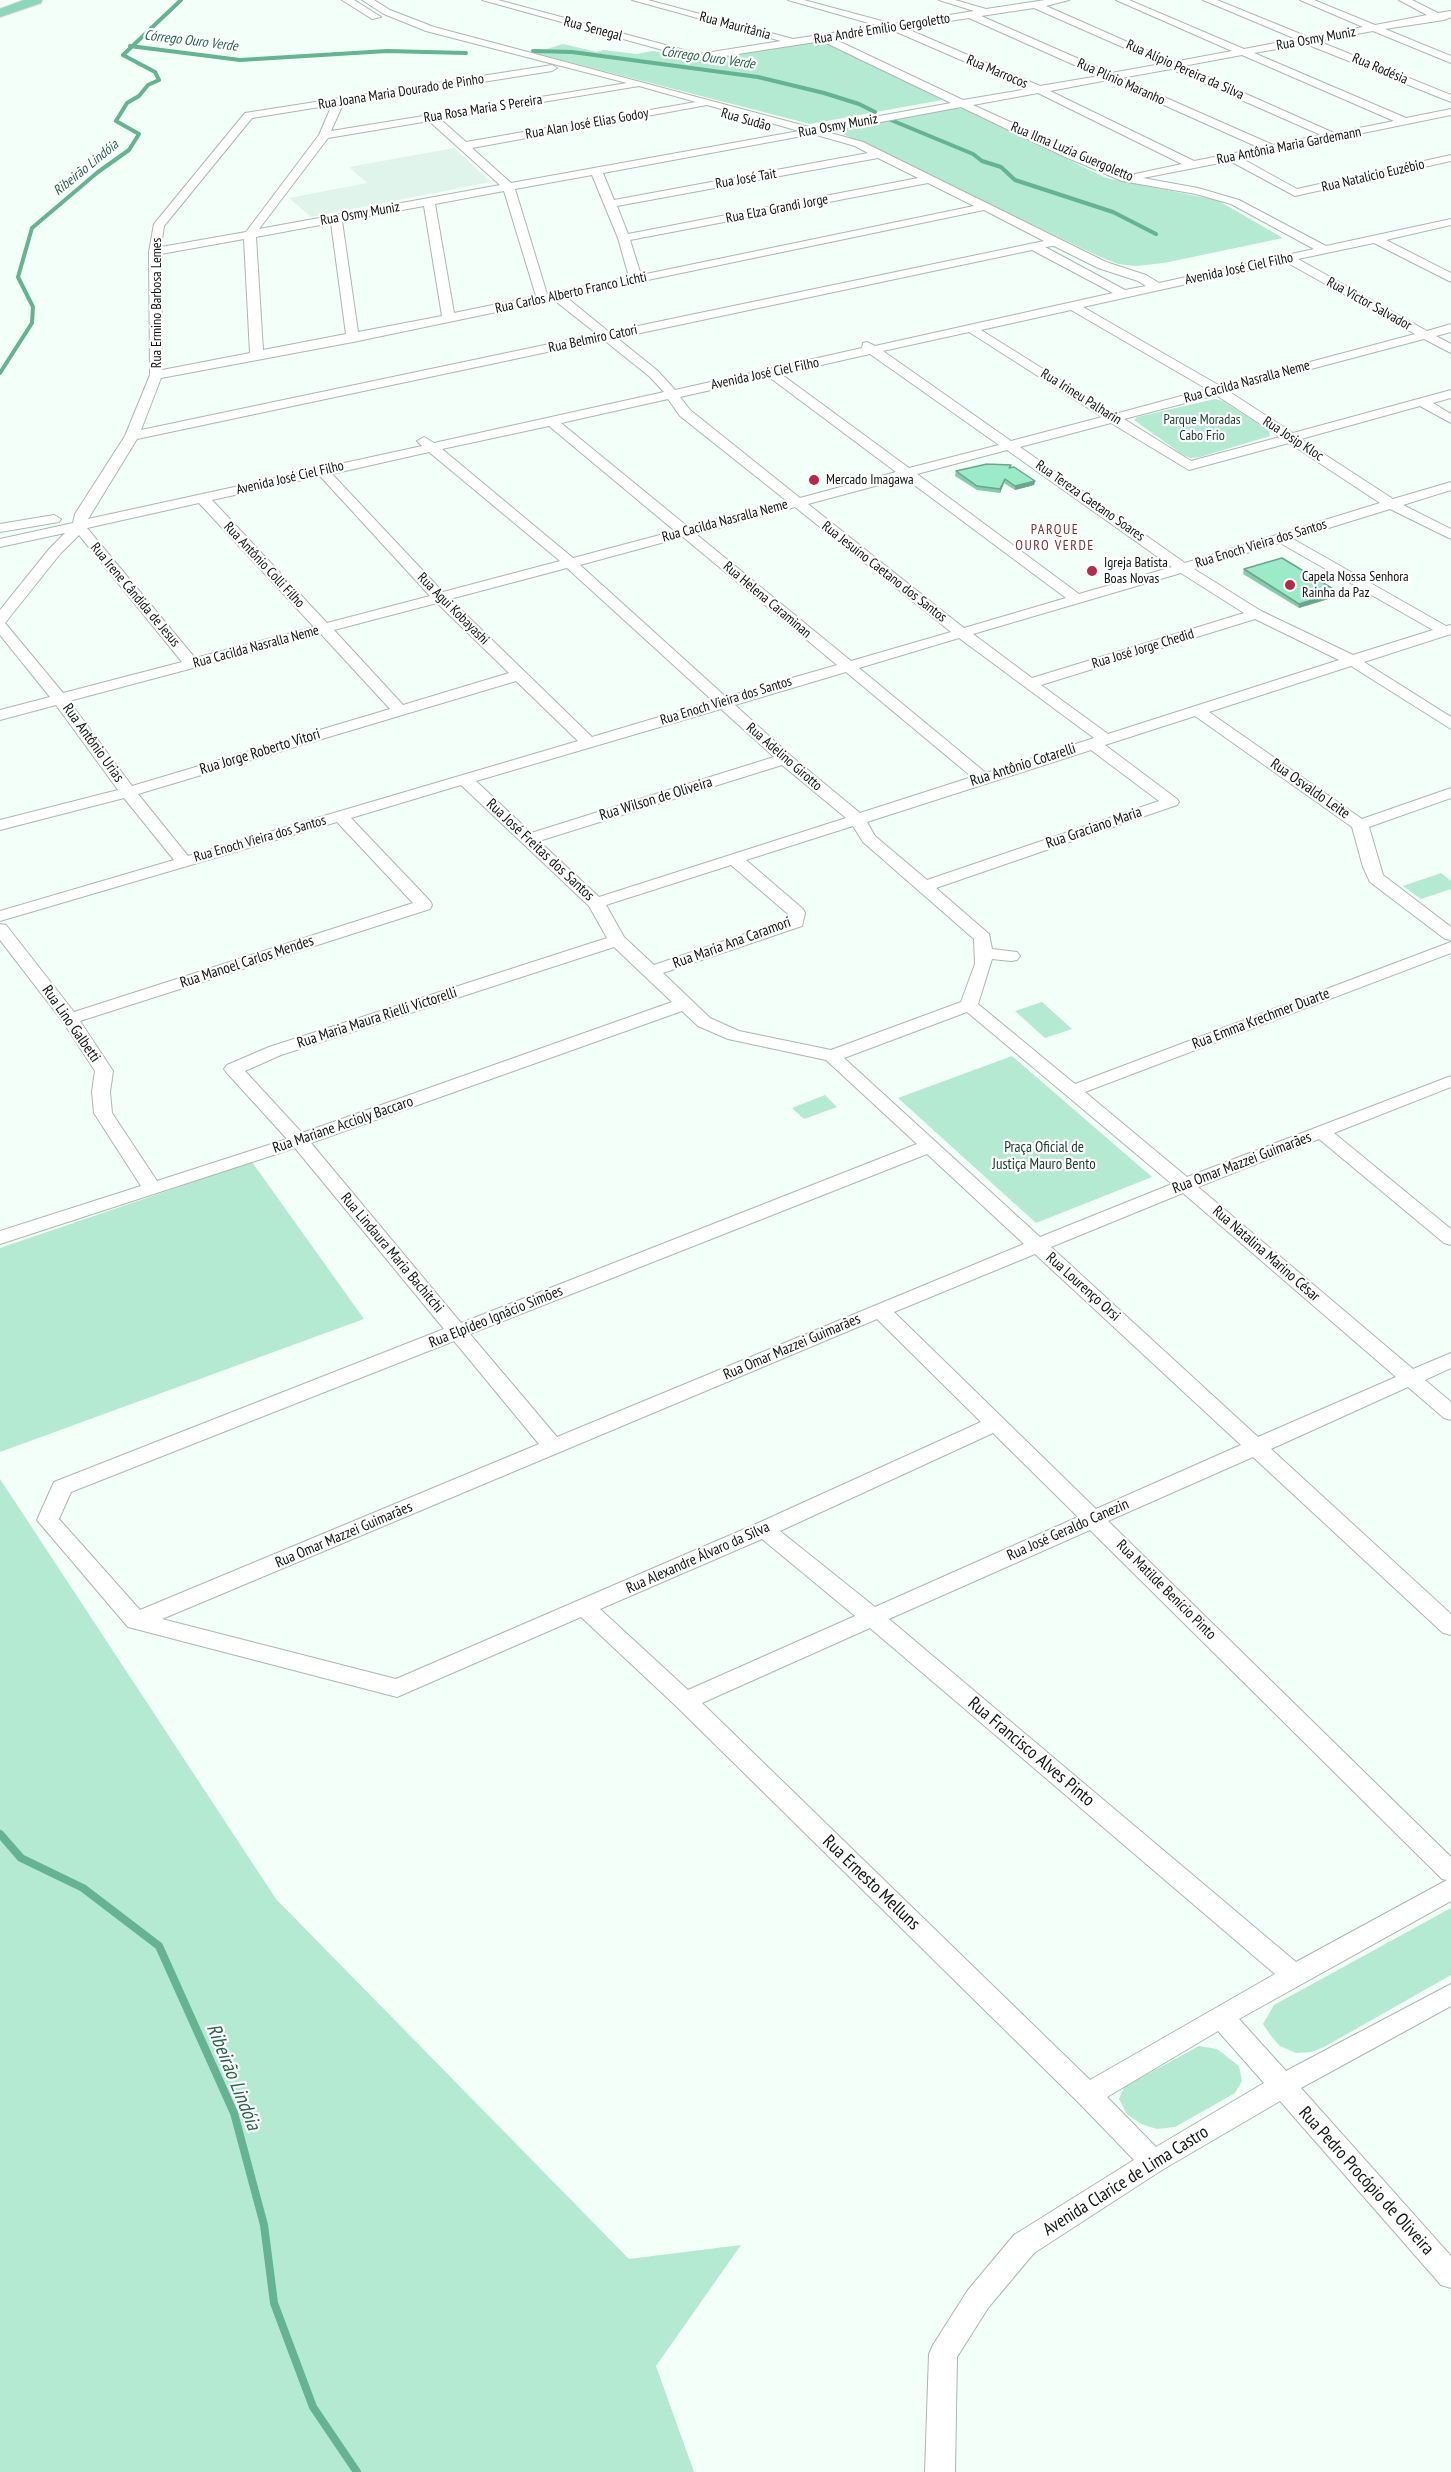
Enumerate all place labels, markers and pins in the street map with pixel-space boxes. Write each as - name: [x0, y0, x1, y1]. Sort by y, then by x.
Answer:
- place label: Mercado Imagawa: [826, 472, 914, 488]
- marker: Mercado Imagawa: [807, 473, 821, 487]
- place label: Igreja Batista Boas Novas: [1104, 555, 1168, 588]
- marker: Igreja Batista Boas Novas: [1085, 564, 1099, 578]
- place label: Capela Nossa Senhora Rainha da Paz: [1302, 569, 1409, 602]
- marker: Capela Nossa Senhora Rainha da Paz: [1283, 578, 1297, 592]

